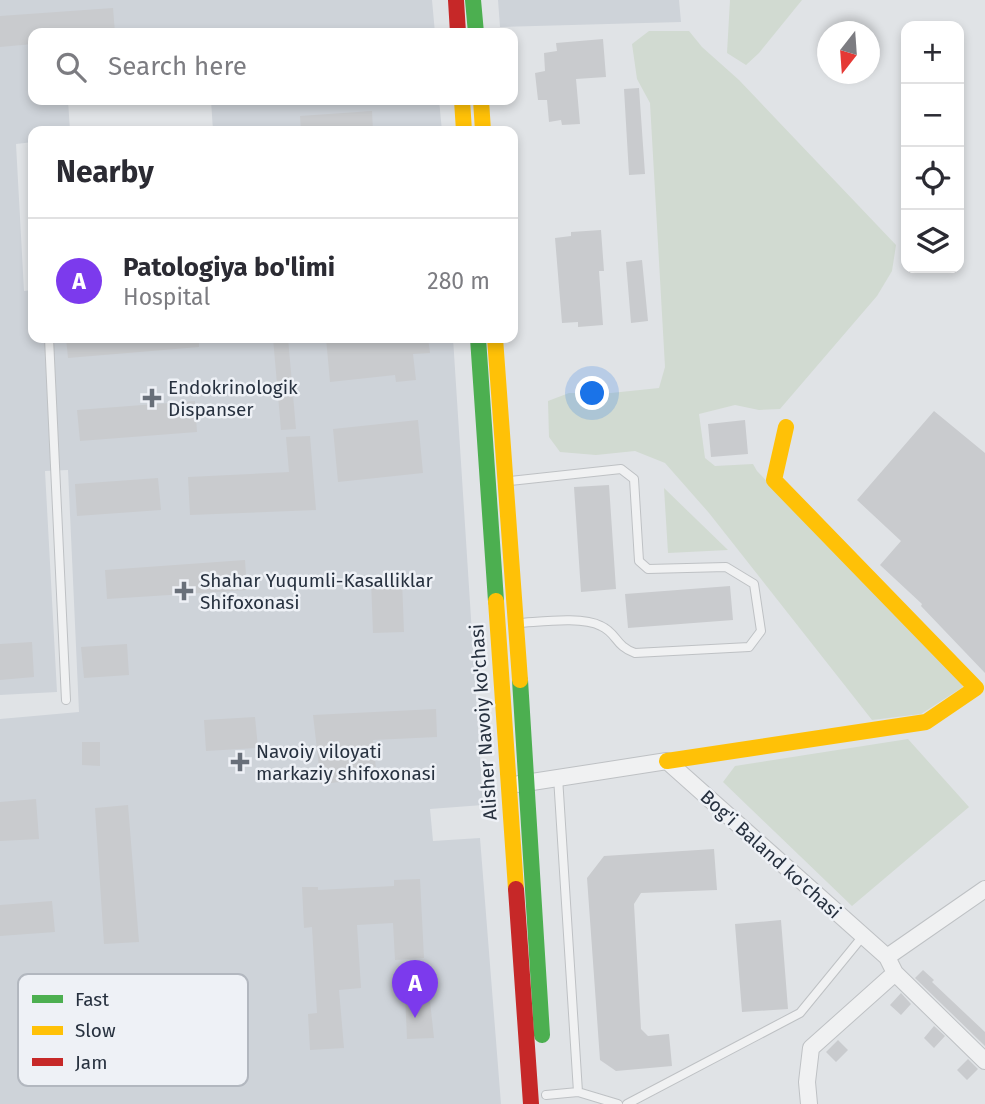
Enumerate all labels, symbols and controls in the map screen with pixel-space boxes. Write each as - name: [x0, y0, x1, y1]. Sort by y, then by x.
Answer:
- north arrow: [817, 21, 880, 84]
- map controls: [901, 21, 964, 273]
- button: +: [901, 21, 964, 84]
- search box: [28, 28, 518, 105]
- icon: search: [52, 48, 90, 86]
- text: Search here: [108, 51, 247, 82]
- button: −: [901, 84, 964, 147]
- button: locate: [901, 147, 964, 210]
- text: Nearby: [56, 154, 154, 190]
- button: layers: [901, 210, 964, 273]
- text: Patologiya bo'limi: [123, 252, 335, 283]
- text: A: [72, 267, 86, 295]
- text: 280 m: [427, 267, 490, 295]
- text: Hospital: [123, 283, 210, 311]
- place label: Endokrinologik Dispanser: [168, 376, 298, 421]
- your location: [575, 376, 609, 410]
- marker: Endokrinologik Dispanser: [142, 388, 162, 408]
- place label: Shahar Yuqumli-Kasalliklar Shifoxonasi: [200, 569, 434, 614]
- marker: Shahar Yuqumli-Kasalliklar Shifoxonasi: [174, 581, 194, 601]
- street label: Alisher Navoiy ko'chasi: [465, 623, 502, 821]
- place label: Navoiy viloyati markaziy shifoxonasi: [256, 740, 436, 785]
- marker: Navoiy viloyati markaziy shifoxonasi: [230, 752, 250, 772]
- street label: Bog'i Baland ko'chasi: [696, 785, 846, 924]
- pin: A: [392, 960, 438, 1018]
- legend: [18, 974, 248, 1086]
- text: Fast: [75, 988, 109, 1011]
- text: Slow: [75, 1019, 116, 1042]
- text: Jam: [75, 1051, 107, 1074]

